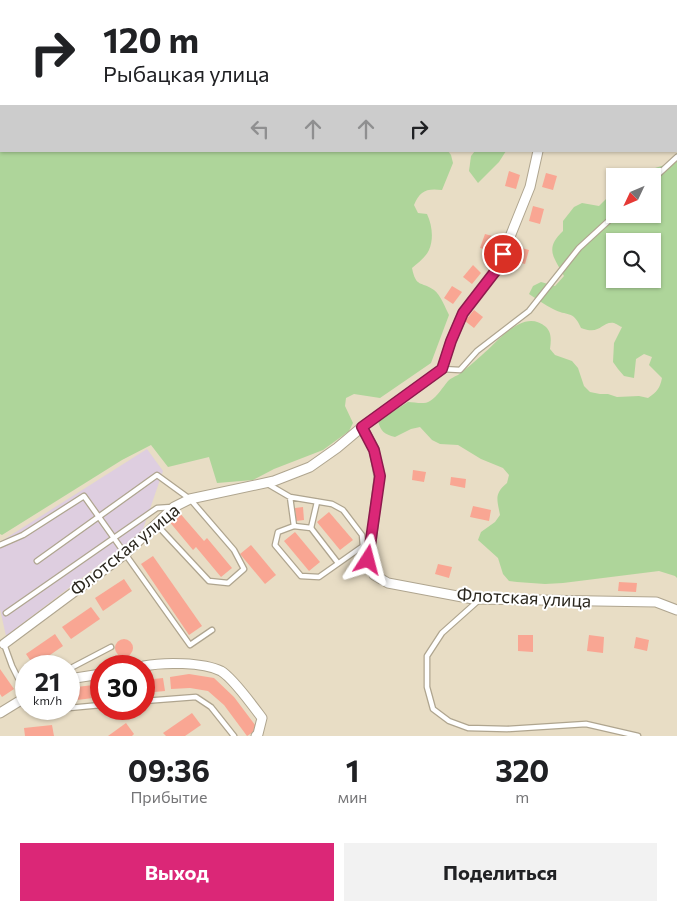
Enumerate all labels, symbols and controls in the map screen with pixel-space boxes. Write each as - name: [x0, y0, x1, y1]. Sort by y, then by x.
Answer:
- text: 120 m: [103, 17, 199, 60]
- icon: right: [20, 20, 85, 85]
- text: Рыбацкая улица: [103, 60, 269, 87]
- icon: left: [246, 115, 274, 143]
- icon: ahead: [299, 115, 327, 143]
- icon: ahead: [352, 115, 380, 143]
- icon: right: [405, 115, 433, 143]
- north arrow: [606, 168, 661, 222]
- map controls: [606, 168, 661, 288]
- pin: [482, 233, 524, 275]
- button: search: [606, 233, 661, 288]
- icon: arrive: [489, 240, 517, 268]
- street label: Флотская улица: [65, 498, 184, 600]
- position arrow: [341, 533, 393, 585]
- street label: Флотская улица: [456, 582, 592, 612]
- speed limit sign: 30: [90, 655, 155, 720]
- text: 21: [35, 666, 60, 696]
- text: km/h: [33, 693, 62, 707]
- text: 09:36: [128, 751, 210, 788]
- text: 1: [346, 751, 359, 788]
- text: 320: [495, 751, 549, 788]
- text: Прибытие: [130, 787, 207, 806]
- text: мин: [338, 787, 367, 806]
- text: m: [515, 787, 529, 806]
- button: Выход: [20, 843, 334, 901]
- button: Поделиться: [344, 843, 657, 901]

